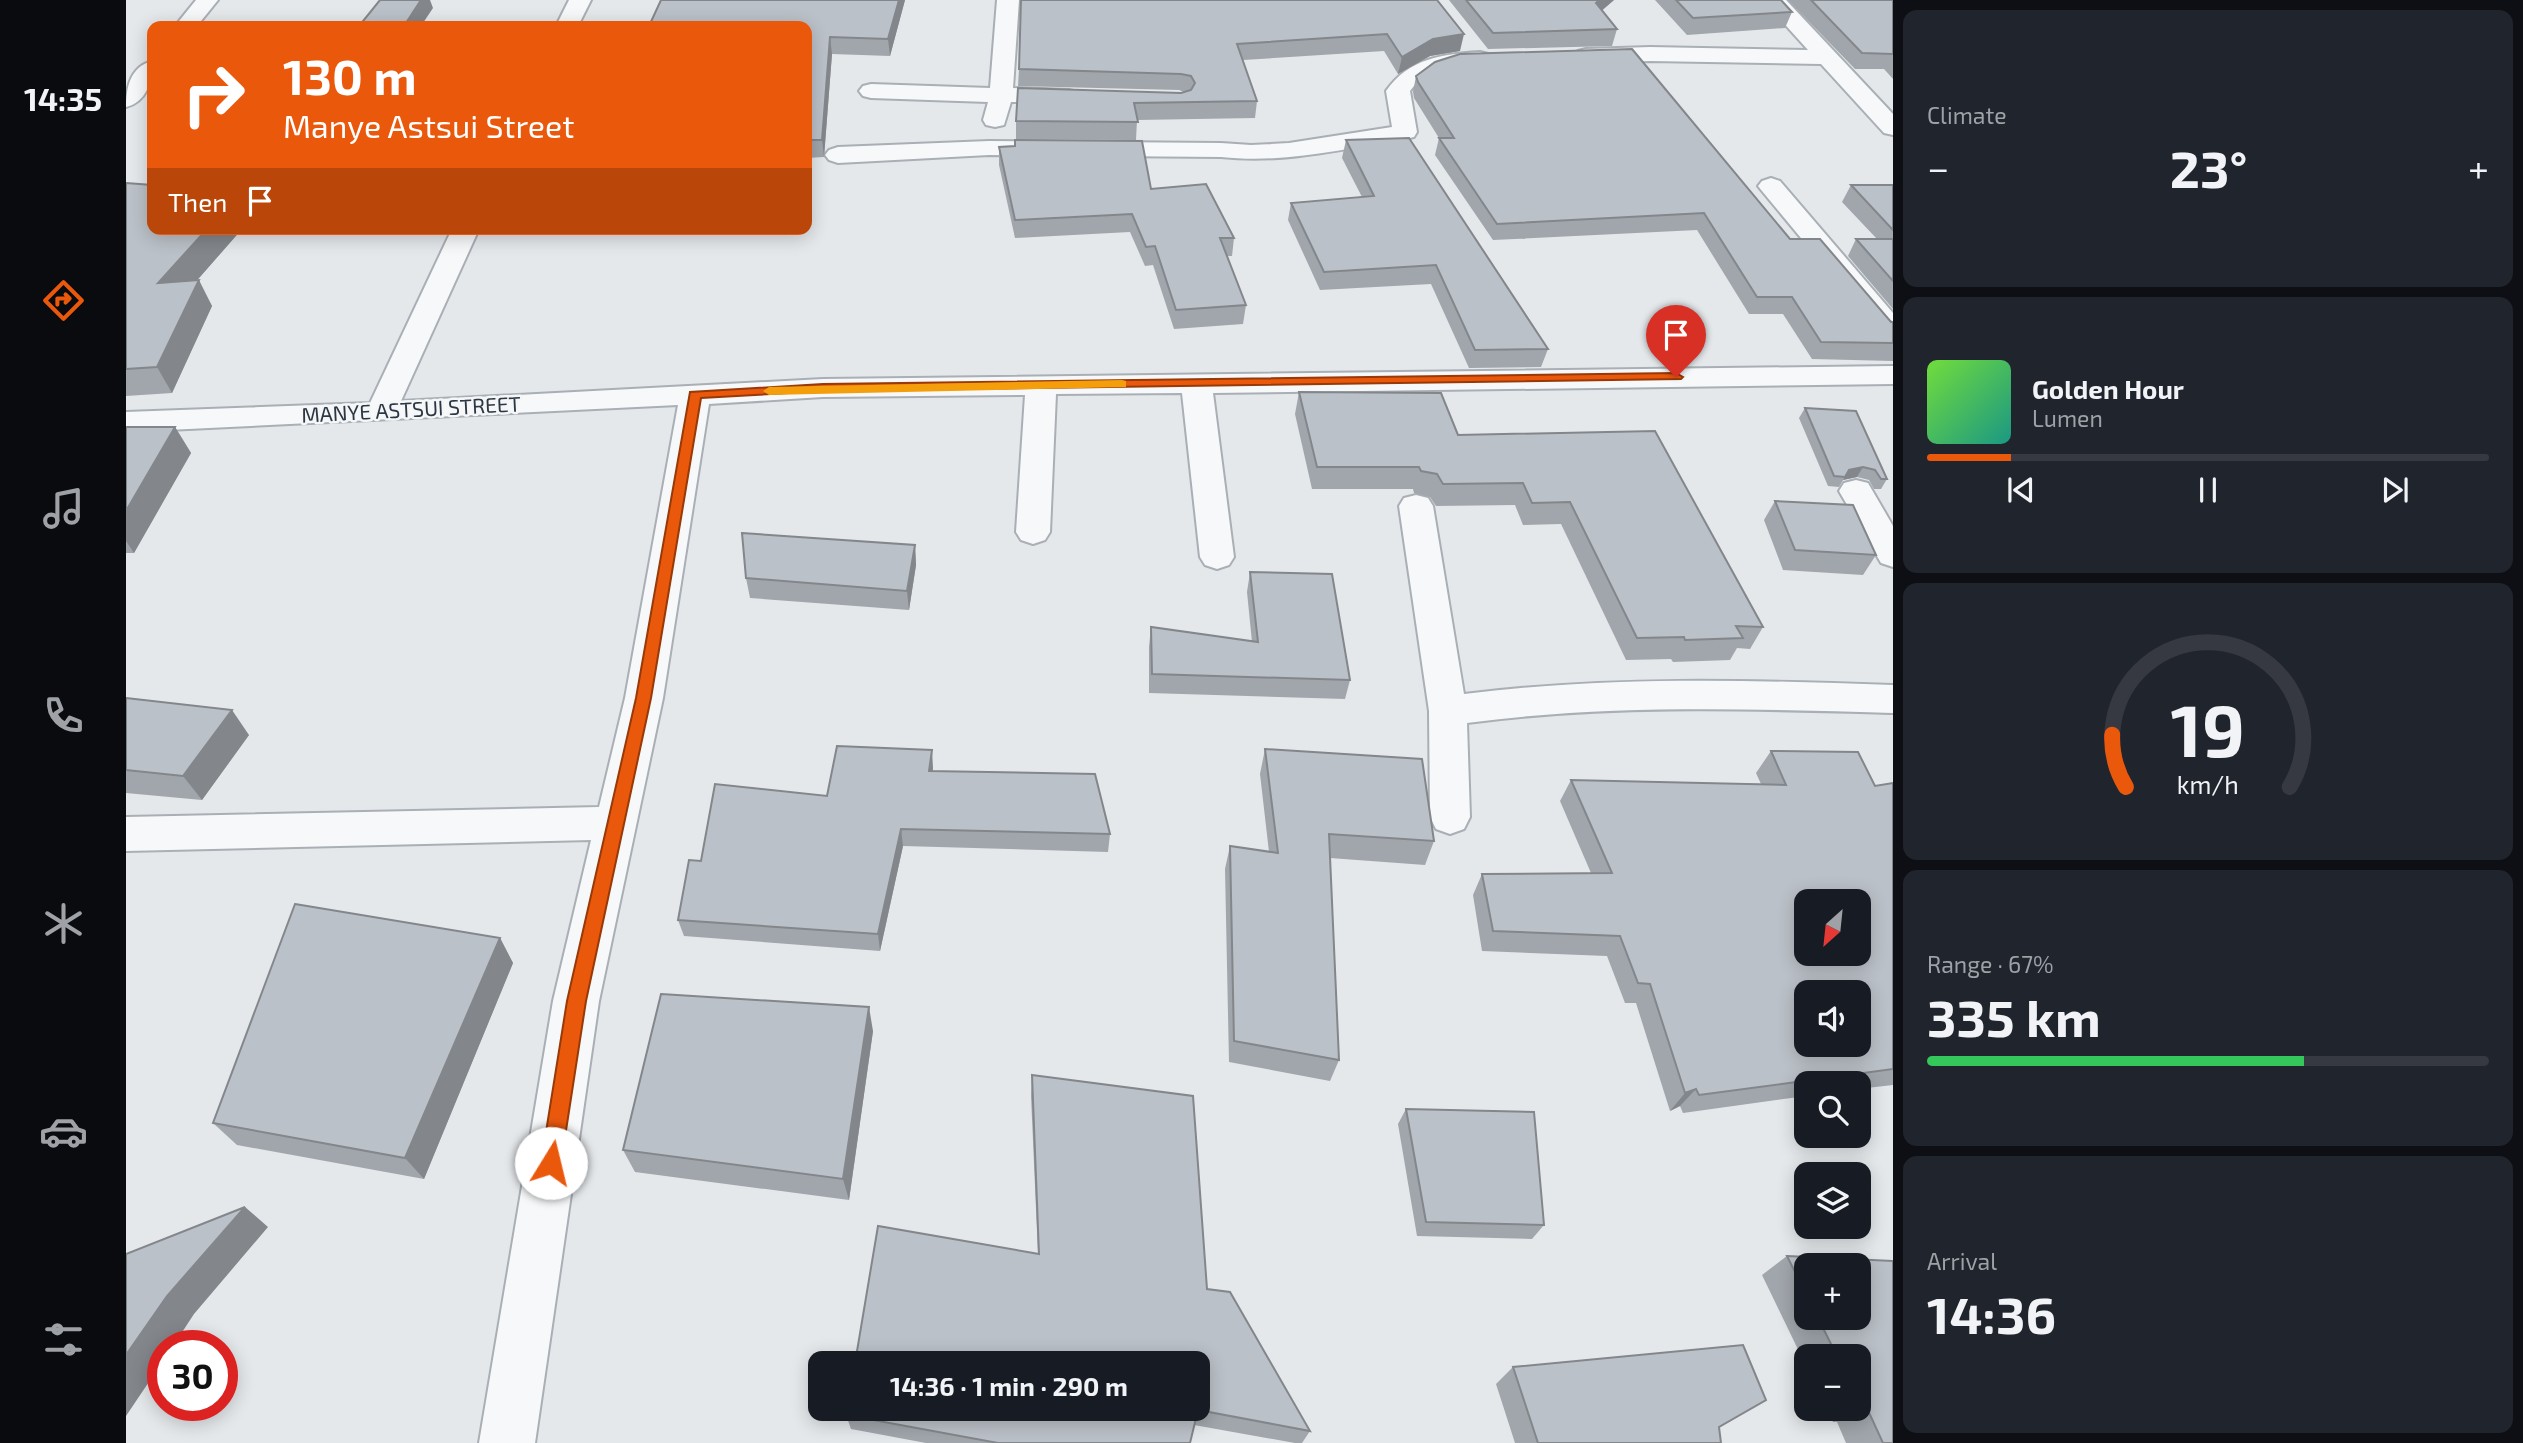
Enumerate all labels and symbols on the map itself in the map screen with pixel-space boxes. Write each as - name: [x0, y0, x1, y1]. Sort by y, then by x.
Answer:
- pin: [1646, 305, 1706, 377]
- street label: MANYE ASTSUI STREET: [301, 390, 521, 427]
- north arrow: [1794, 889, 1871, 966]
- position arrow: [514, 1126, 588, 1200]
- speed limit sign: 30: [147, 1330, 238, 1421]

